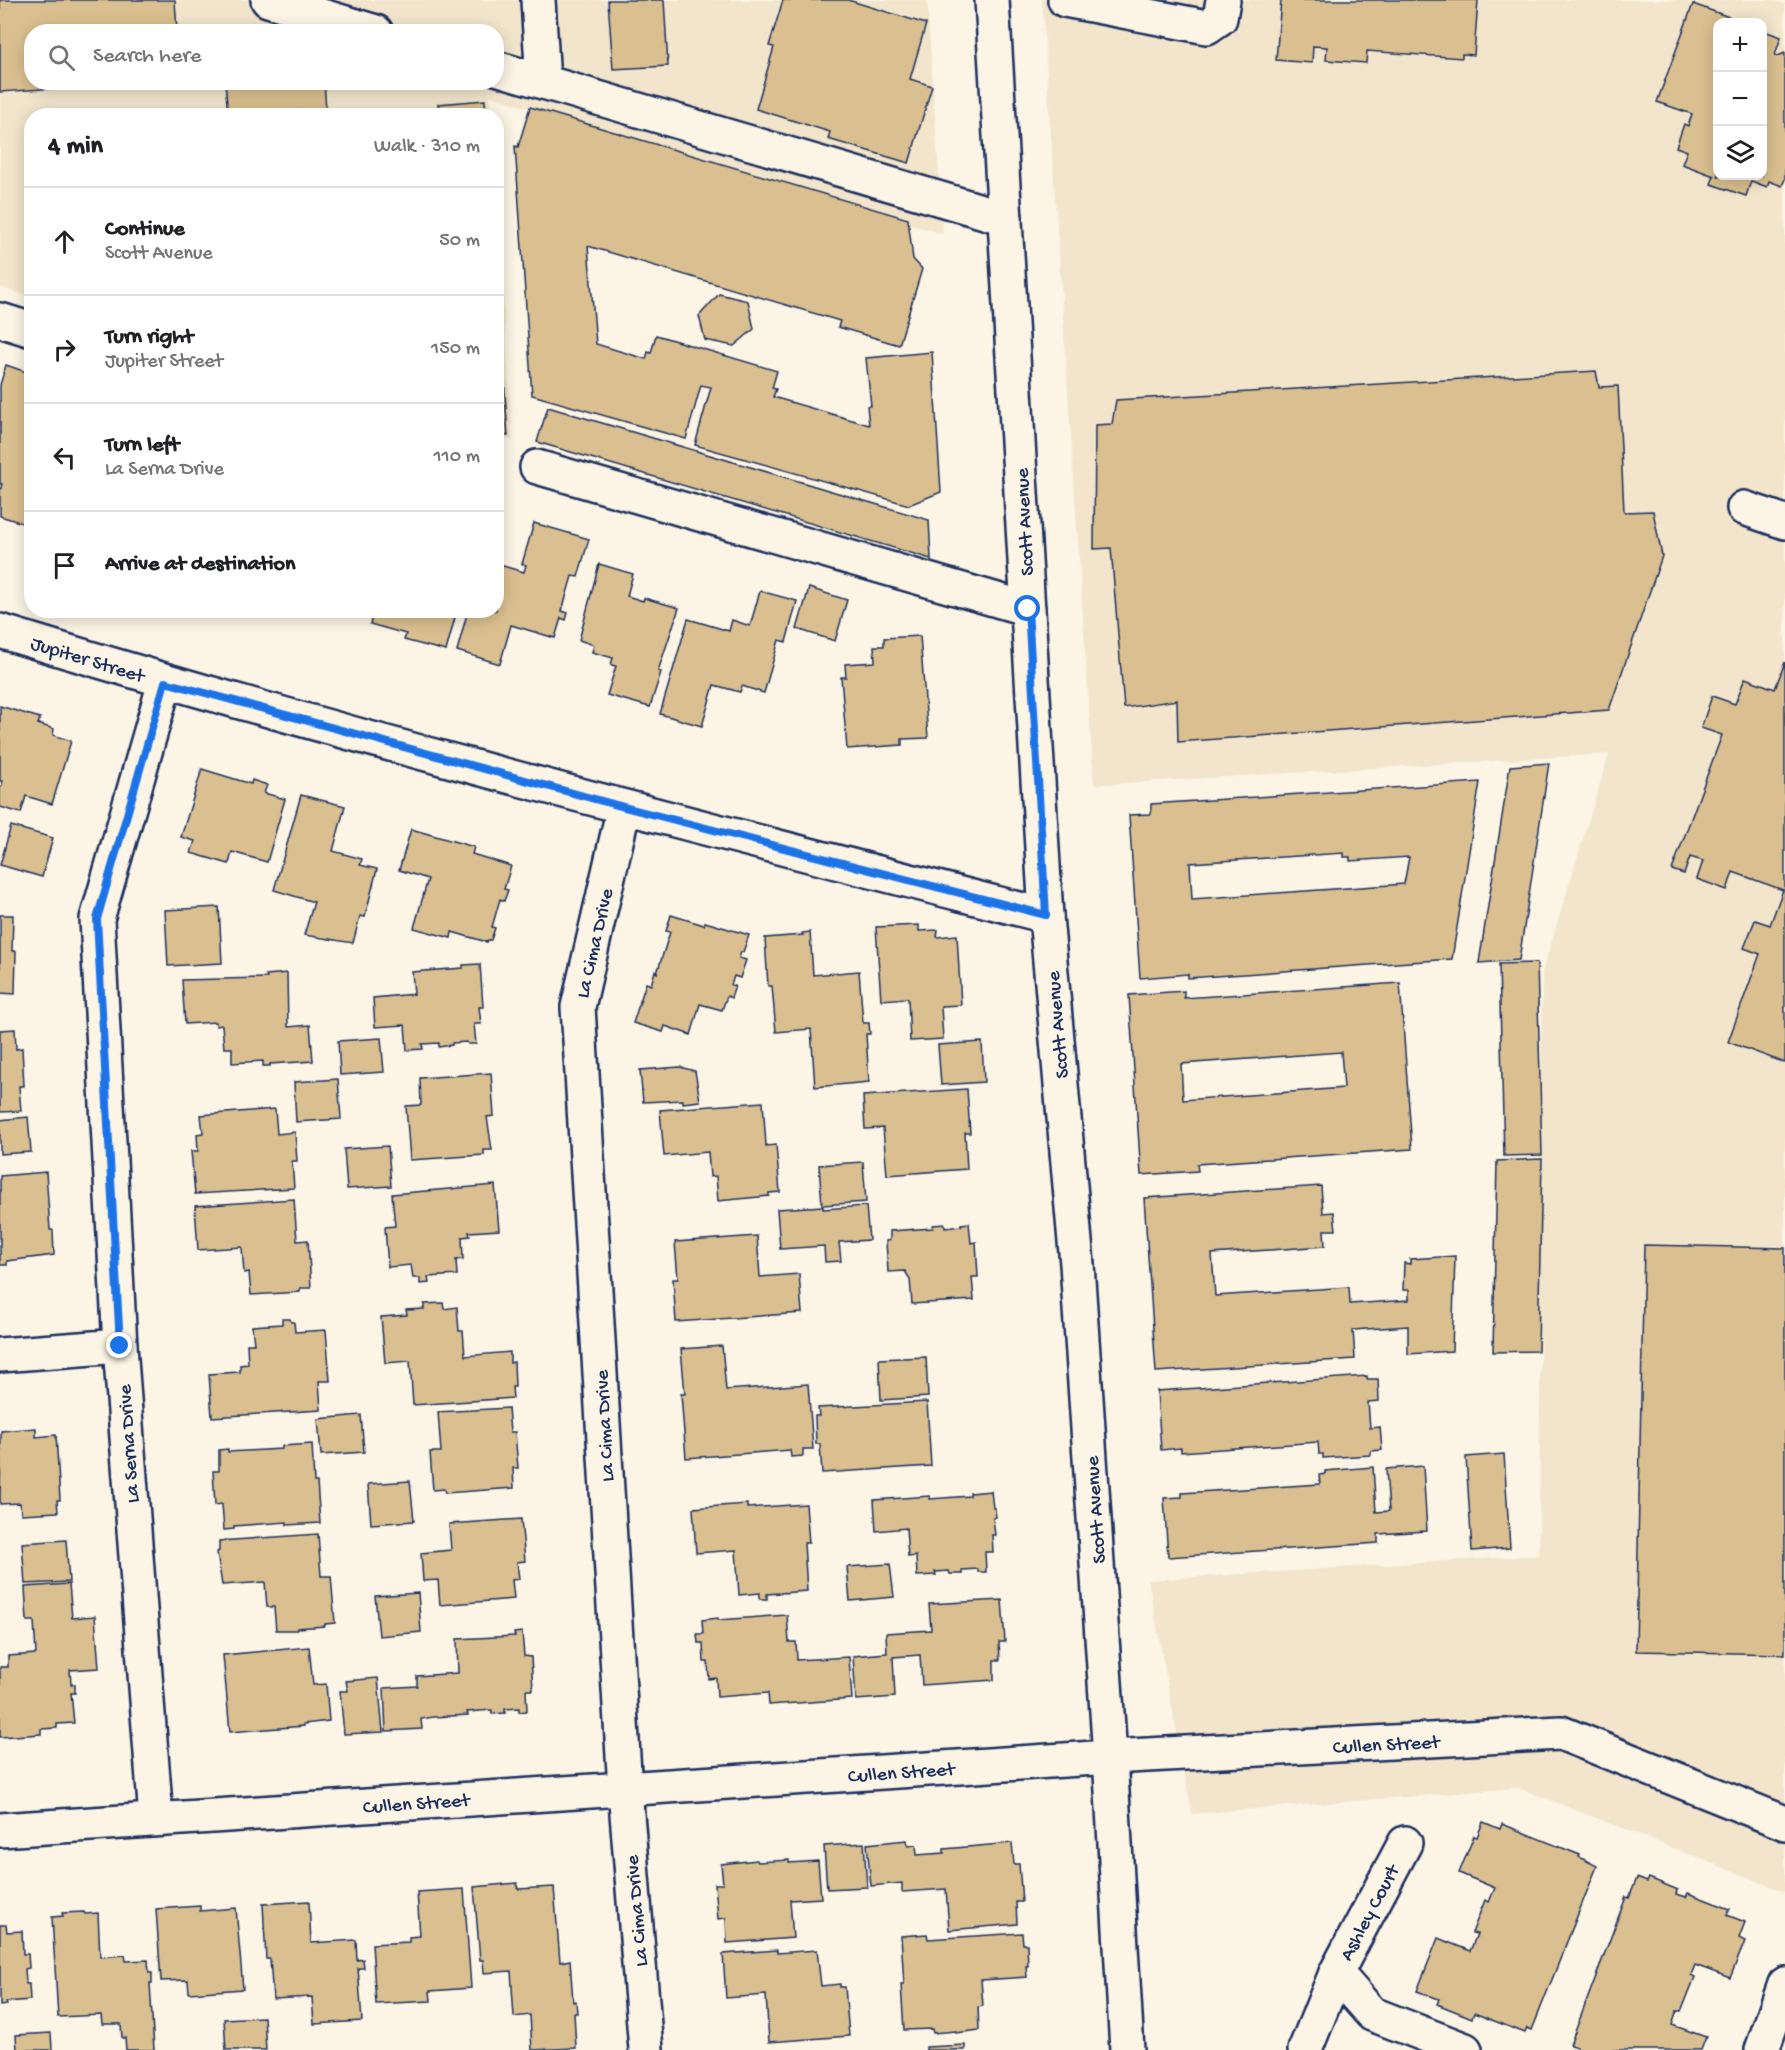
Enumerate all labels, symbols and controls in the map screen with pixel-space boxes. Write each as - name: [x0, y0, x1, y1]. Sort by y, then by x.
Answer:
- map controls: [1713, 18, 1767, 180]
- button: +: [1713, 18, 1767, 72]
- search box: [24, 24, 504, 90]
- icon: search: [45, 41, 78, 74]
- text: Search here: [93, 44, 201, 70]
- button: −: [1713, 72, 1767, 126]
- button: layers: [1713, 126, 1767, 180]
- text: 4 min: [48, 132, 103, 163]
- text: Walk · 310 m: [374, 136, 480, 159]
- text: Continue: [105, 217, 185, 243]
- icon: ahead: [48, 225, 81, 258]
- text: 50 m: [439, 230, 480, 253]
- text: Scott Avenue: [105, 243, 213, 266]
- text: Turn right: [105, 325, 193, 351]
- icon: right: [48, 333, 81, 366]
- text: 150 m: [431, 338, 480, 361]
- text: Jupiter Street: [105, 351, 223, 374]
- text: Turn left: [105, 433, 179, 459]
- icon: left: [48, 441, 81, 474]
- text: 110 m: [434, 446, 480, 469]
- text: La Serna Drive: [105, 459, 224, 482]
- street label: Scott Avenue: [1012, 467, 1041, 576]
- icon: arrive: [48, 549, 81, 582]
- text: Arrive at destination: [105, 552, 295, 578]
- route start: [1014, 595, 1040, 621]
- street label: Jupiter Street: [27, 633, 148, 690]
- street label: La Cima Drive: [573, 886, 620, 1001]
- street label: Scott Avenue: [1043, 969, 1076, 1079]
- route end: [106, 1332, 132, 1358]
- street label: La Cima Drive: [592, 1369, 621, 1482]
- street label: La Serna Drive: [115, 1383, 146, 1504]
- street label: Scott Avenue: [1082, 1455, 1113, 1564]
- street label: Cullen Street: [1332, 1732, 1442, 1761]
- street label: Cullen Street: [847, 1759, 957, 1790]
- street label: Cullen Street: [362, 1790, 472, 1821]
- street label: La Cima Drive: [622, 1853, 655, 1967]
- street label: Ashley Court: [1336, 1860, 1407, 1965]

